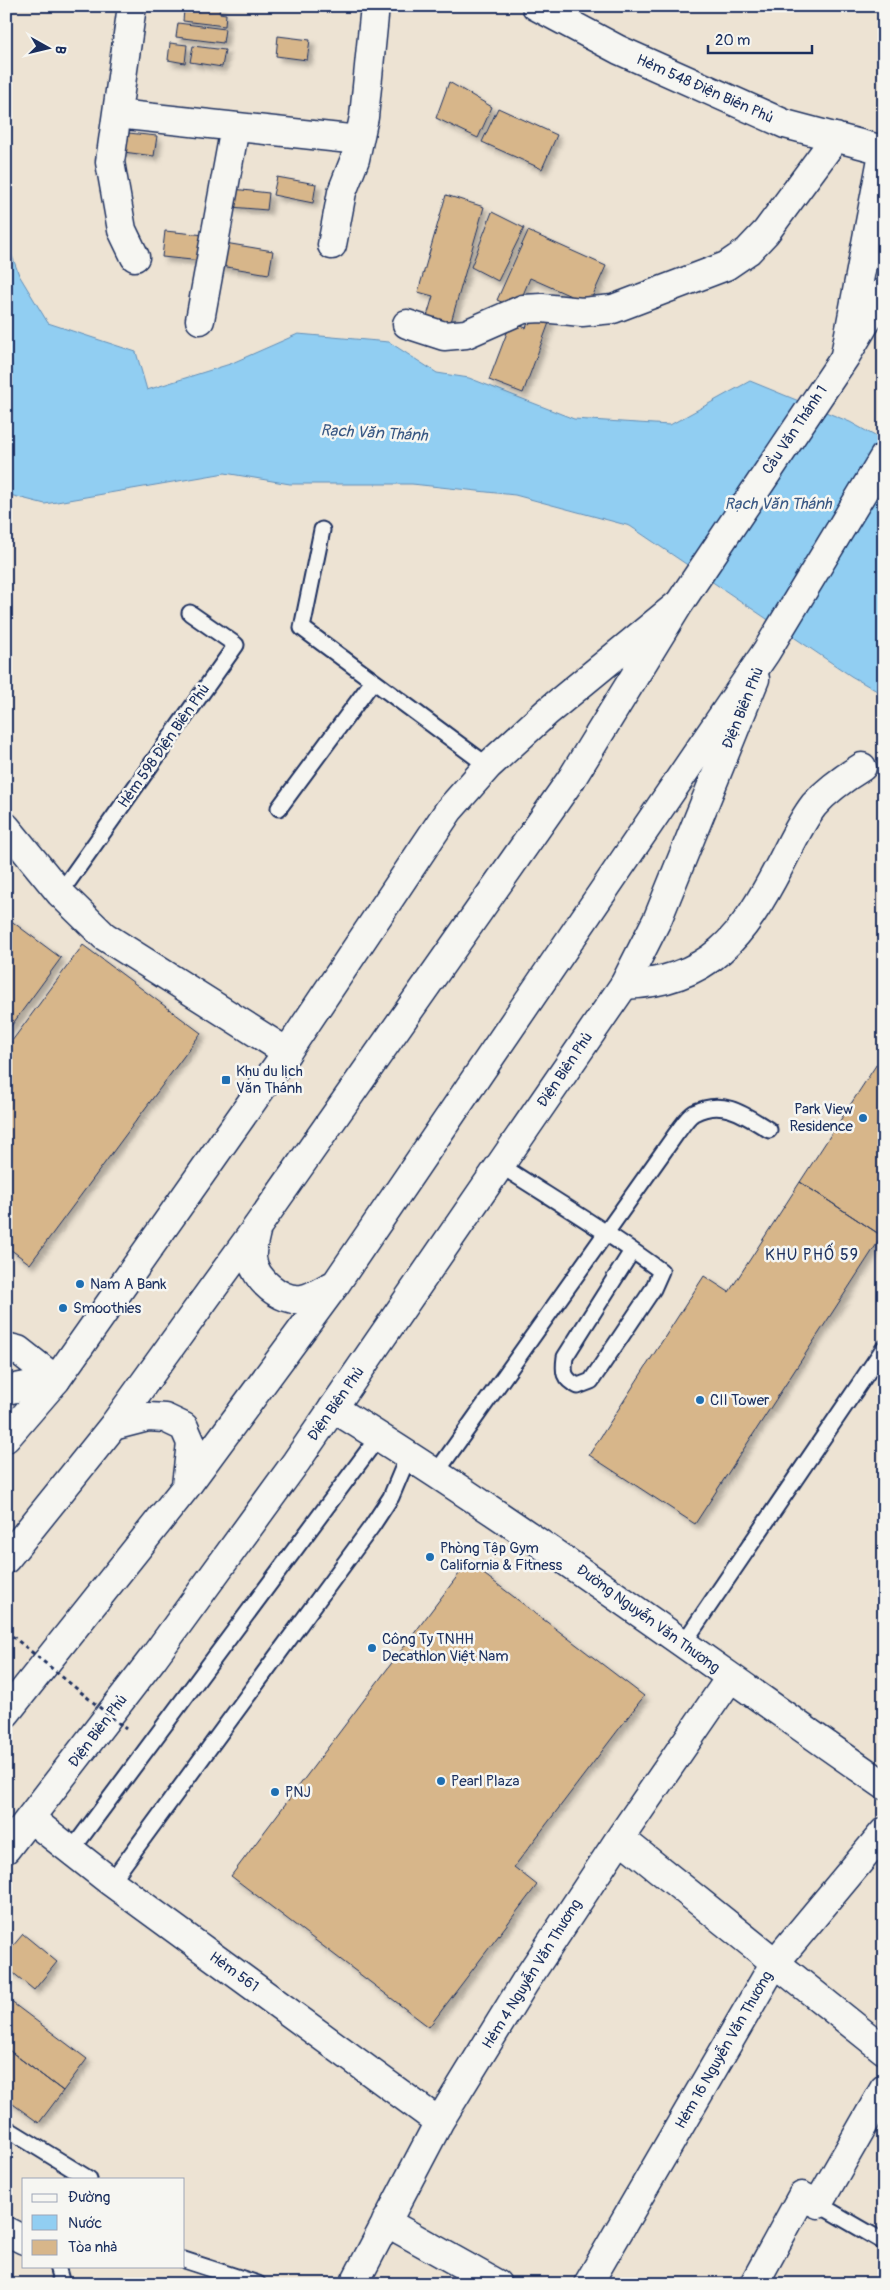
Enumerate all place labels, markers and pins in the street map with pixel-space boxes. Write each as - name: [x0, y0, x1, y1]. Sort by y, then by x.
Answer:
- place label: Khu du lịch Văn Thánh: [236, 1062, 303, 1098]
- marker: Khu du lịch Văn Thánh: [220, 1074, 232, 1086]
- place label: Park View Residence: [789, 1100, 854, 1136]
- marker: Park View Residence: [857, 1112, 869, 1124]
- place label: Nam A Bank: [90, 1275, 167, 1294]
- marker: Nam A Bank: [74, 1278, 86, 1290]
- place label: Smoothies: [73, 1299, 141, 1318]
- marker: Smoothies: [57, 1302, 69, 1314]
- place label: CII Tower: [710, 1391, 770, 1410]
- marker: CII Tower: [694, 1394, 706, 1406]
- place label: Phòng Tập Gym California & Fitness: [440, 1539, 562, 1575]
- marker: Phòng Tập Gym California & Fitness: [424, 1551, 436, 1563]
- place label: Công Ty TNHH Decathlon Việt Nam: [382, 1630, 509, 1666]
- marker: Công Ty TNHH Decathlon Việt Nam: [366, 1642, 378, 1654]
- place label: Pearl Plaza: [451, 1772, 519, 1791]
- marker: Pearl Plaza: [435, 1775, 447, 1787]
- place label: PNJ: [285, 1783, 311, 1802]
- marker: PNJ: [269, 1786, 281, 1798]

